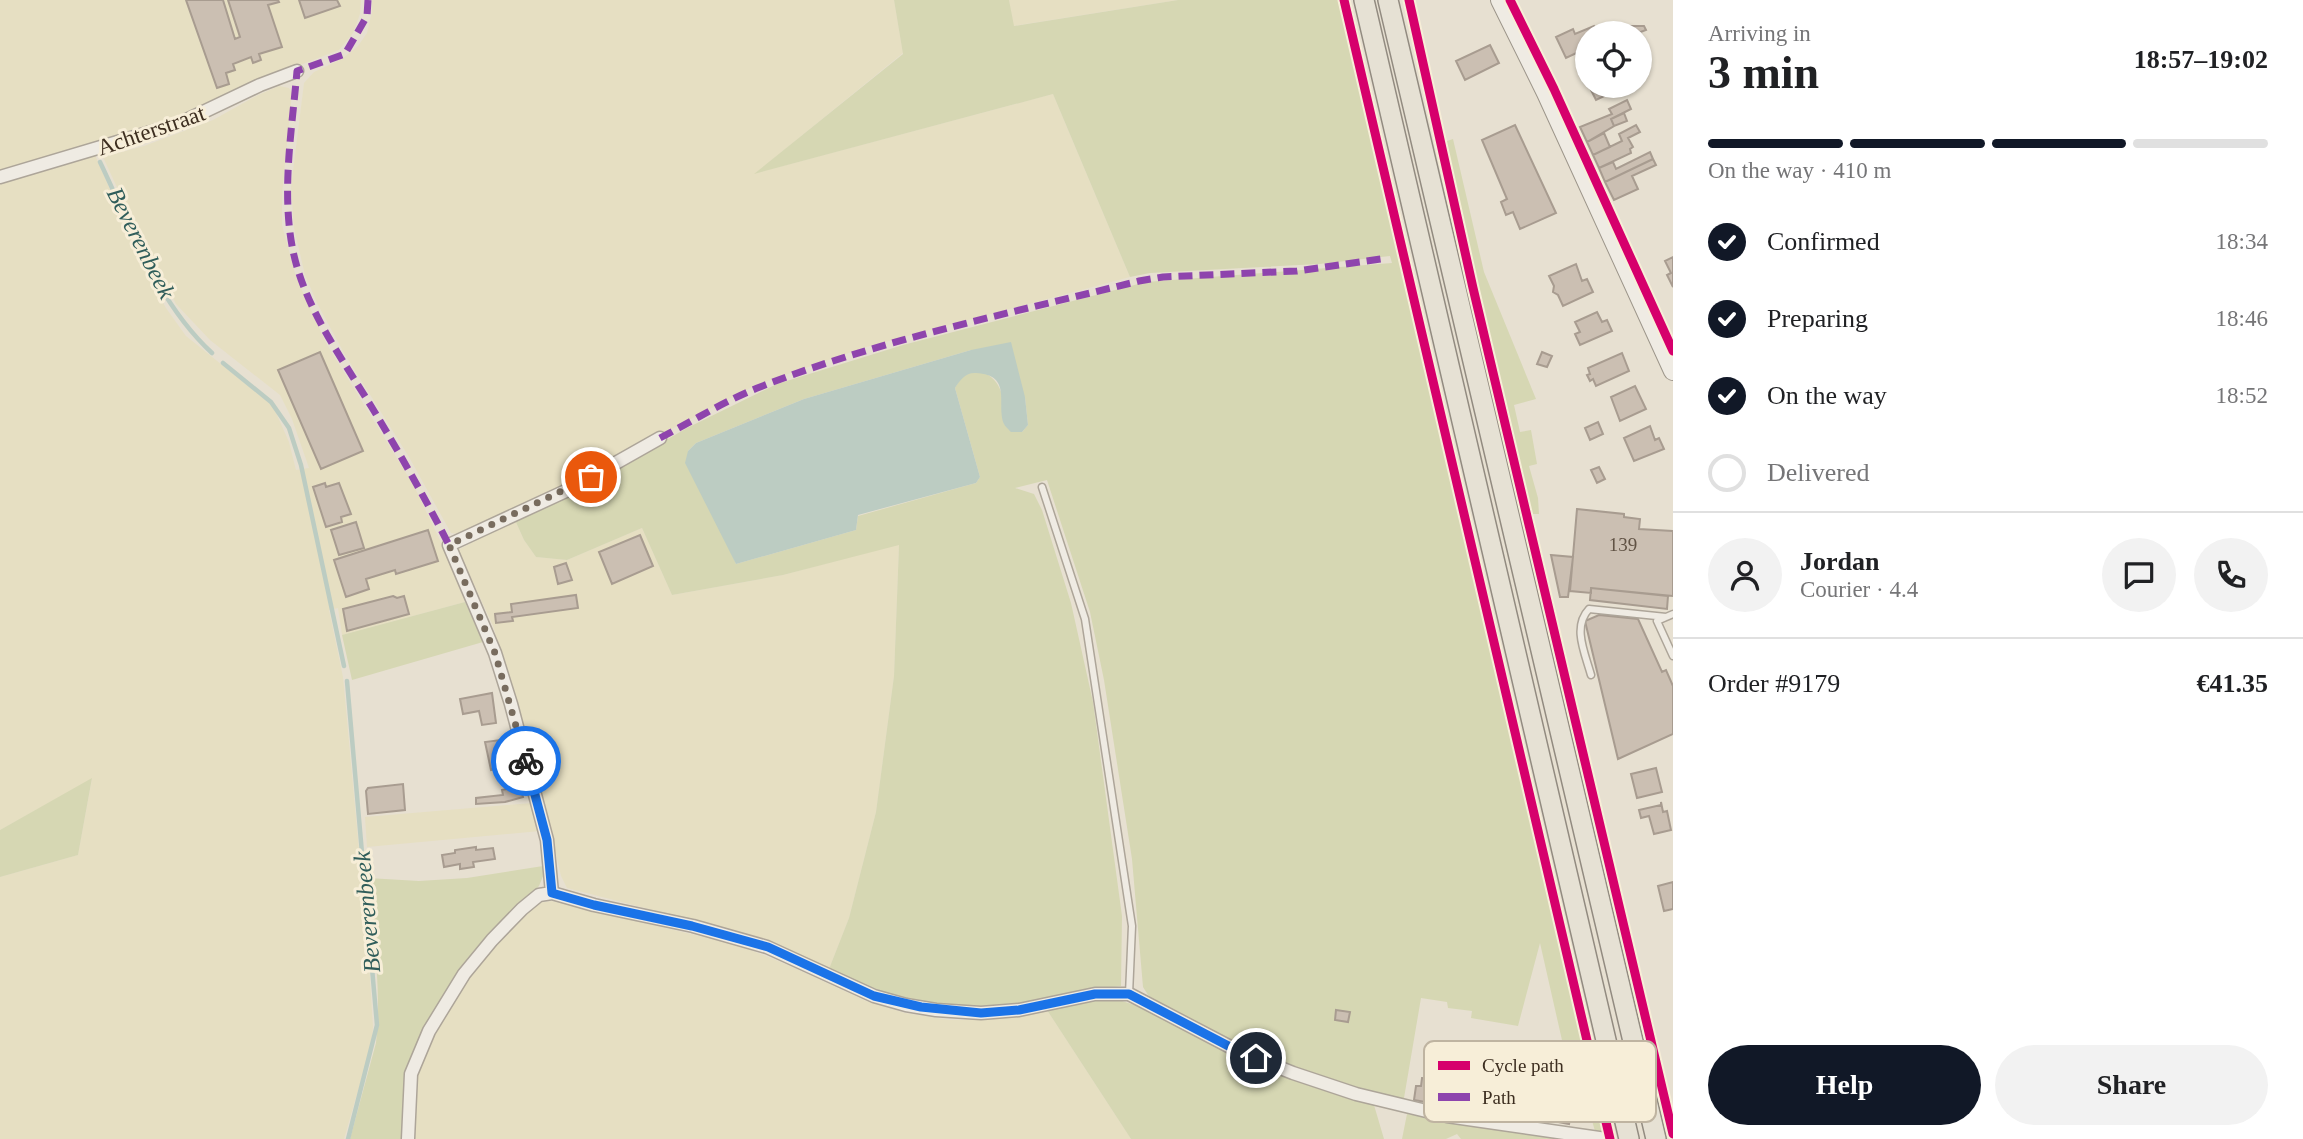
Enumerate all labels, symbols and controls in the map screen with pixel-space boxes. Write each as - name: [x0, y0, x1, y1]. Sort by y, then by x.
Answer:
- map controls: [1575, 21, 1652, 98]
- button: locate: [1575, 21, 1652, 98]
- text: Arriving in: [1708, 21, 1811, 46]
- text: 18:57–19:02: [2134, 45, 2268, 74]
- text: 3 min: [1708, 47, 1819, 98]
- street label: Achterstraat: [94, 100, 209, 161]
- text: On the way · 410 m: [1708, 158, 1891, 183]
- water label: Beverenbeek: [102, 183, 180, 303]
- icon: check: [1708, 223, 1746, 261]
- text: Confirmed: [1767, 227, 1880, 256]
- text: 18:34: [2216, 229, 2268, 254]
- icon: check: [1708, 300, 1746, 338]
- text: Preparing: [1767, 304, 1868, 333]
- text: 18:46: [2216, 306, 2268, 331]
- icon: check: [1708, 377, 1746, 415]
- text: On the way: [1767, 381, 1887, 410]
- text: 18:52: [2216, 383, 2268, 408]
- pin: [561, 447, 621, 507]
- icon: bag: [572, 458, 610, 496]
- text: Delivered: [1767, 458, 1870, 487]
- house number: 139: [1609, 534, 1637, 555]
- button: person: [1708, 538, 1782, 612]
- button: chat: [2102, 538, 2176, 612]
- button: phone: [2194, 538, 2268, 612]
- text: Jordan: [1800, 547, 1879, 576]
- text: Courier · 4.4: [1800, 577, 1918, 602]
- text: Order #9179: [1708, 669, 1840, 698]
- text: €41.35: [2197, 669, 2268, 698]
- courier: [491, 726, 561, 796]
- icon: bike: [507, 742, 545, 780]
- water label: Beverenbeek: [349, 850, 385, 974]
- pin: [1226, 1028, 1286, 1088]
- icon: home: [1237, 1039, 1275, 1077]
- legend: [1424, 1041, 1656, 1122]
- button: Help: [1708, 1045, 1981, 1125]
- button: Share: [1995, 1045, 2268, 1125]
- text: Cycle path: [1482, 1055, 1564, 1076]
- text: Path: [1482, 1087, 1516, 1108]

